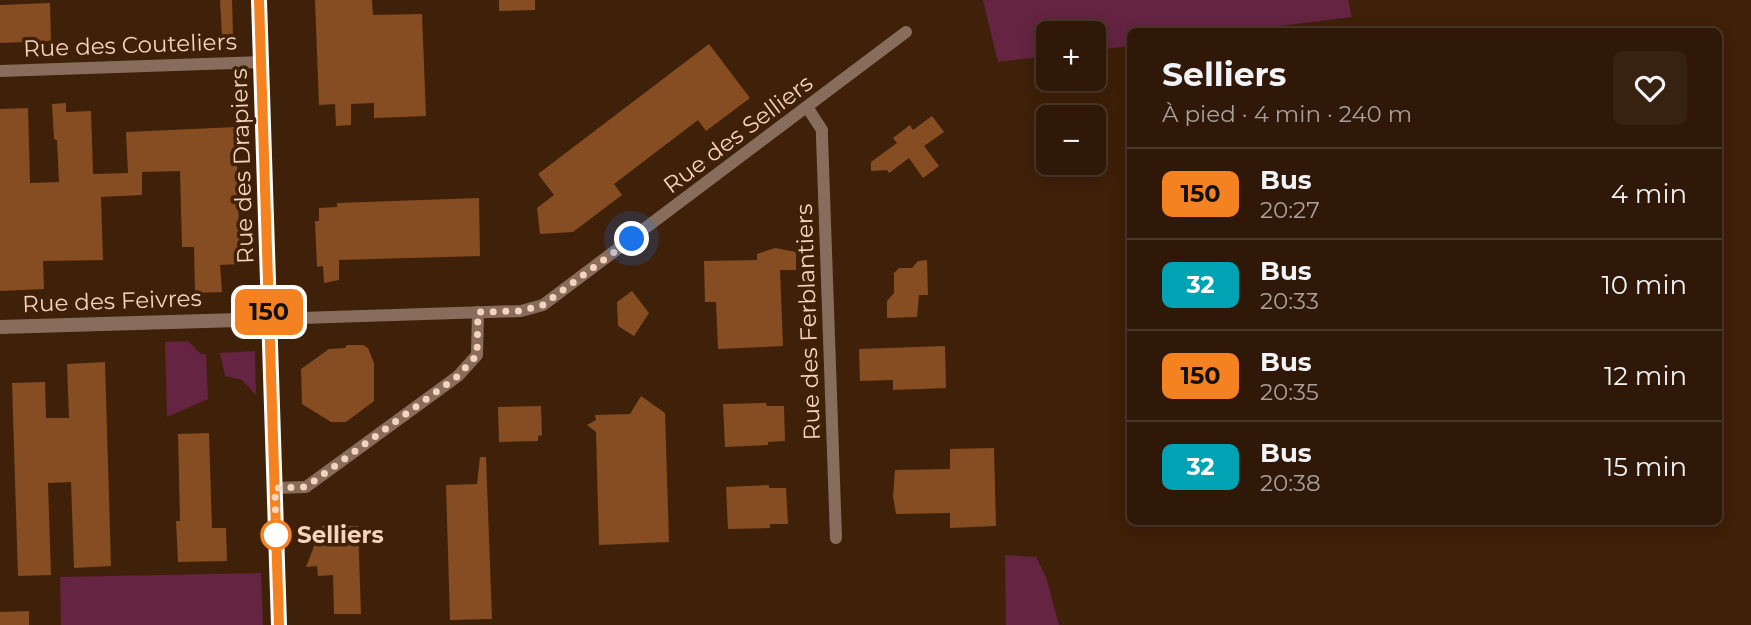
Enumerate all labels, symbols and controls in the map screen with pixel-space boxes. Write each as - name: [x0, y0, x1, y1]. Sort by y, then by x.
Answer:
- map controls: [1036, 21, 1106, 175]
- button: +: [1036, 21, 1106, 91]
- street label: Rue des Couteliers: [23, 27, 237, 63]
- button: heart: [1613, 51, 1687, 125]
- text: Selliers: [1162, 54, 1286, 94]
- street label: Rue des Drapiers: [225, 68, 259, 264]
- street label: Rue des Selliers: [658, 69, 818, 199]
- text: À pied · 4 min · 240 m: [1162, 100, 1412, 128]
- button: −: [1036, 105, 1106, 175]
- text: Bus: [1260, 164, 1312, 196]
- text: 4 min: [1611, 178, 1687, 210]
- text: 150: [1181, 179, 1220, 208]
- text: 20:27: [1260, 196, 1320, 224]
- street label: Rue des Ferblantiers: [790, 203, 826, 441]
- your location: [614, 221, 649, 256]
- text: Bus: [1260, 255, 1312, 287]
- text: 10 min: [1601, 269, 1687, 301]
- text: 32: [1186, 270, 1215, 299]
- street label: Rue des Feivres: [22, 284, 202, 318]
- text: 20:33: [1260, 287, 1319, 315]
- line badge: 150: [229, 289, 309, 335]
- text: 150: [249, 297, 289, 326]
- text: Bus: [1260, 346, 1312, 378]
- text: 12 min: [1604, 360, 1687, 392]
- text: 150: [1181, 361, 1220, 390]
- text: 20:35: [1260, 378, 1319, 406]
- text: Bus: [1260, 437, 1312, 469]
- text: 15 min: [1604, 451, 1687, 483]
- text: 32: [1186, 452, 1215, 481]
- text: 20:38: [1260, 469, 1321, 497]
- marker: Selliers: [261, 520, 291, 550]
- place label: Selliers: [297, 521, 384, 549]

